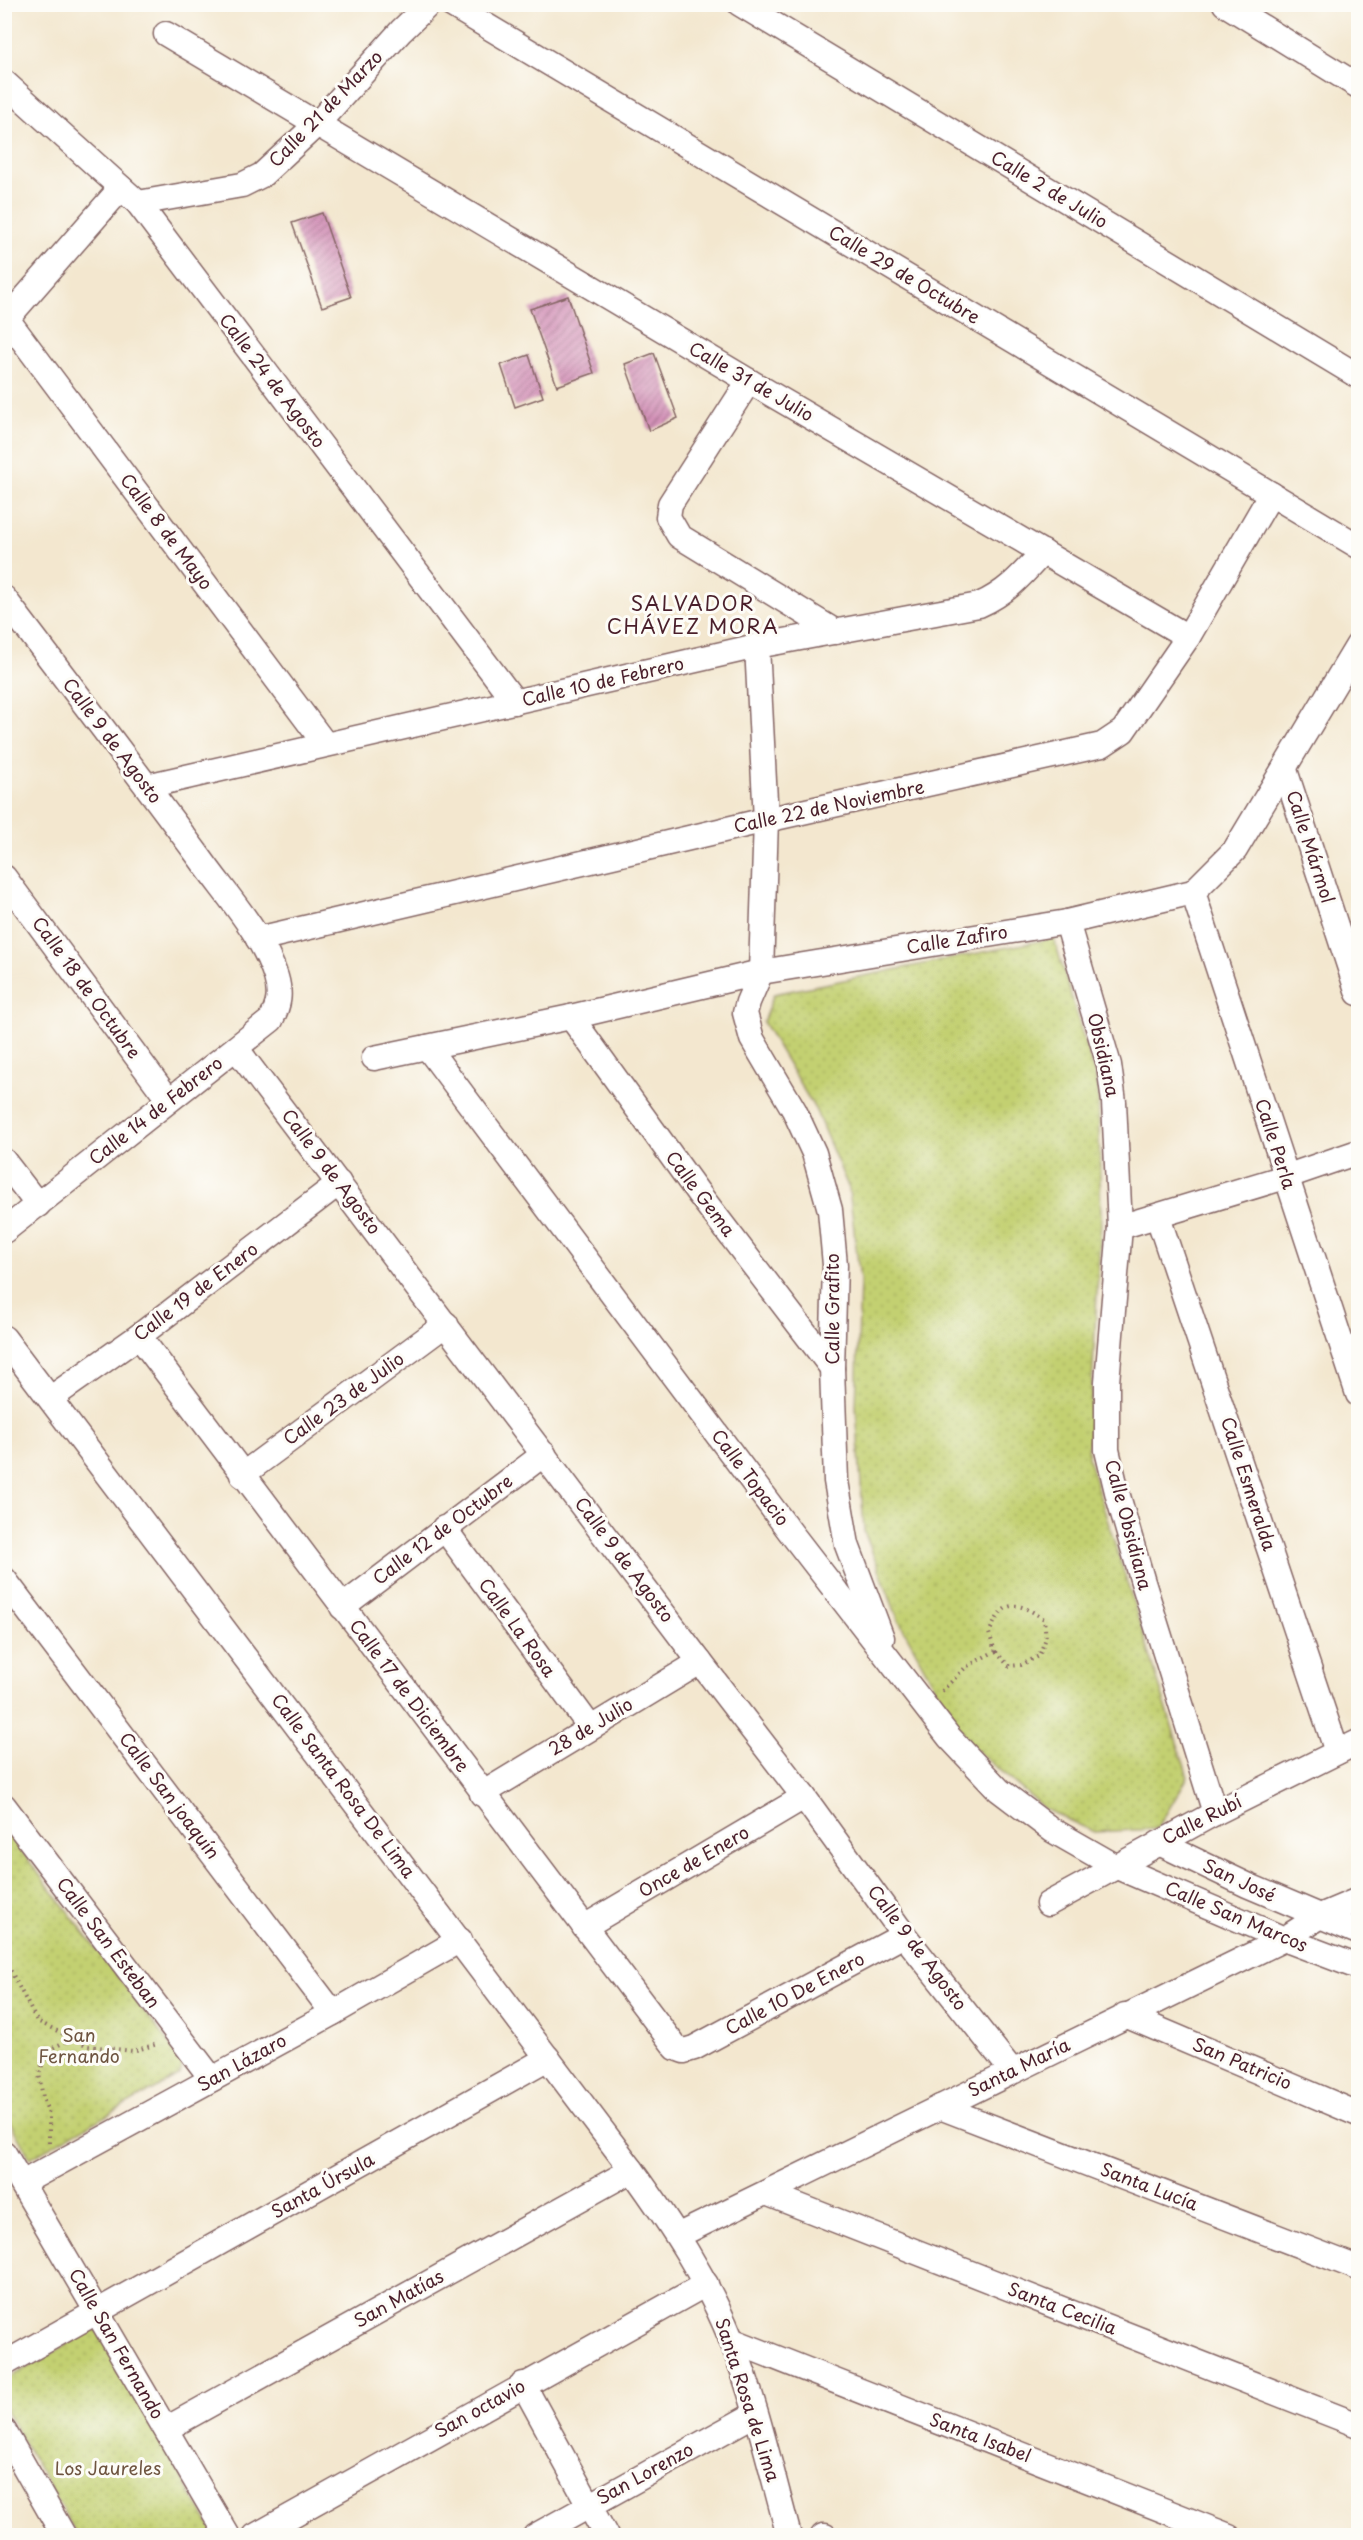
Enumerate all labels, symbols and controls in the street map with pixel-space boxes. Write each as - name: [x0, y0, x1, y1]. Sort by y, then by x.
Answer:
- street label: Calle 21 de Marzo: [262, 43, 388, 173]
- street label: Calle 2 de Julio: [986, 143, 1113, 234]
- street label: Calle 29 de Octubre: [824, 218, 986, 330]
- street label: Calle 24 de Agosto: [214, 307, 333, 453]
- street label: Calle 31 de Julio: [684, 334, 819, 427]
- street label: Calle 8 de Mayo: [114, 467, 220, 595]
- district label: SALVADOR CHÁVEZ MORA: [607, 588, 779, 641]
- street label: Calle 10 de Febrero: [519, 649, 686, 712]
- street label: Calle 9 de Agosto: [57, 672, 169, 809]
- street label: Calle 22 de Noviembre: [731, 772, 927, 839]
- street label: Calle Mármol: [1280, 786, 1342, 907]
- street label: Calle 18 de Octubre: [26, 911, 148, 1064]
- street label: Calle Zafiro: [904, 917, 1009, 960]
- street label: Obsidiana: [1082, 1010, 1127, 1100]
- street label: Calle 14 de Febrero: [82, 1049, 228, 1171]
- street label: Calle Perla: [1249, 1095, 1304, 1193]
- street label: Calle 9 de Agosto: [276, 1103, 388, 1240]
- street label: Calle Gema: [660, 1145, 743, 1242]
- street label: Calle 19 de Enero: [127, 1235, 263, 1347]
- street label: Calle Grafito: [818, 1253, 845, 1365]
- street label: Calle 23 de Julio: [277, 1345, 409, 1451]
- street label: Calle Esmeralda: [1215, 1413, 1284, 1554]
- street label: Calle Topacio: [706, 1423, 797, 1531]
- street label: Calle Obsidiana: [1099, 1456, 1160, 1593]
- street label: Calle 12 de Octubre: [366, 1467, 518, 1591]
- street label: Calle 9 de Agosto: [569, 1491, 681, 1628]
- street label: Calle La Rosa: [473, 1572, 564, 1683]
- street label: Calle 17 de Diciembre: [344, 1613, 477, 1777]
- street label: Calle Santa Rosa De Lima: [266, 1687, 423, 1884]
- street label: 28 de Julio: [543, 1690, 637, 1761]
- street label: Calle San joaquín: [113, 1726, 227, 1864]
- street label: Calle Rubí: [1157, 1787, 1246, 1850]
- street label: Once de Enero: [633, 1818, 754, 1903]
- street label: San José: [1199, 1851, 1280, 1908]
- street label: Calle San Esteban: [51, 1871, 168, 2013]
- street label: Calle San Marcos: [1161, 1873, 1312, 1958]
- street label: Calle 9 de Agosto: [862, 1879, 974, 2016]
- street label: Calle 10 De Enero: [720, 1945, 869, 2041]
- park label: San Fernando: [38, 2021, 120, 2069]
- street label: San Lázaro: [192, 2026, 291, 2097]
- street label: Santa María: [963, 2030, 1075, 2103]
- street label: San Patricio: [1189, 2030, 1296, 2096]
- street label: Santa Úrsula: [266, 2145, 379, 2224]
- street label: Santa Lucía: [1097, 2155, 1203, 2217]
- street label: San Matías: [348, 2262, 448, 2333]
- street label: Calle San Fernando: [63, 2263, 172, 2424]
- street label: Santa Cecilia: [1004, 2274, 1121, 2341]
- street label: Santa Rosa de Lima: [709, 2314, 788, 2485]
- street label: San octavio: [429, 2372, 530, 2444]
- street label: Santa Isabel: [926, 2405, 1035, 2468]
- street label: San Lorenzo: [591, 2435, 698, 2511]
- park label: Los Jaureles: [55, 2454, 161, 2481]

